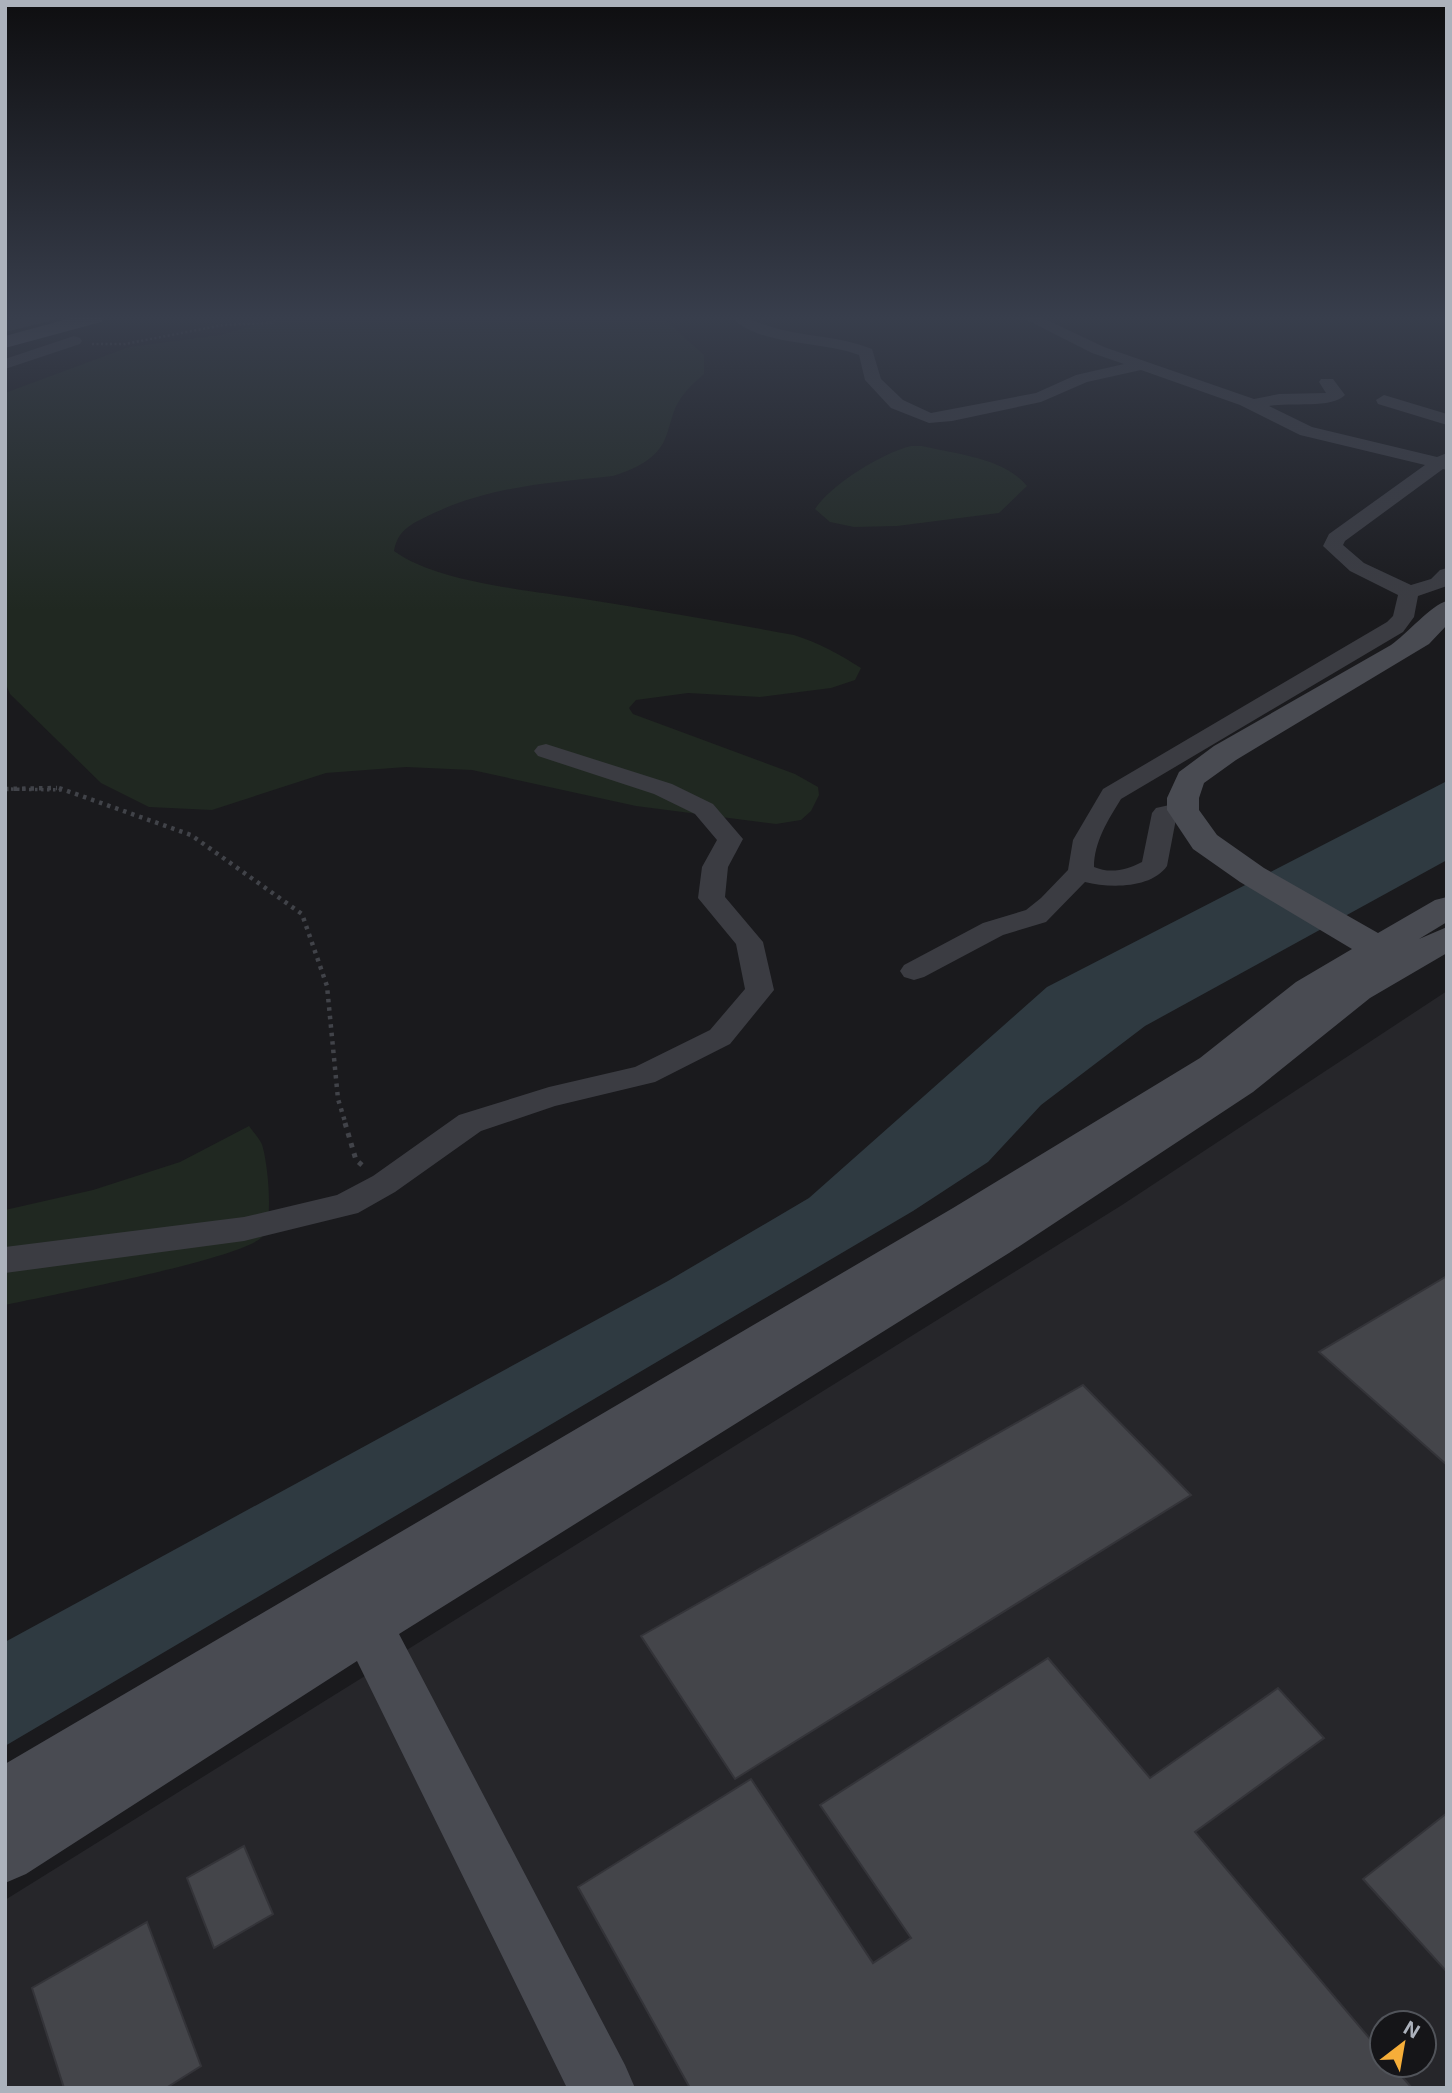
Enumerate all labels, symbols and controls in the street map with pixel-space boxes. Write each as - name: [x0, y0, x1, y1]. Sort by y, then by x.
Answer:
- north arrow: [1368, 2009, 1438, 2079]
- text: N: [1399, 2016, 1424, 2043]

